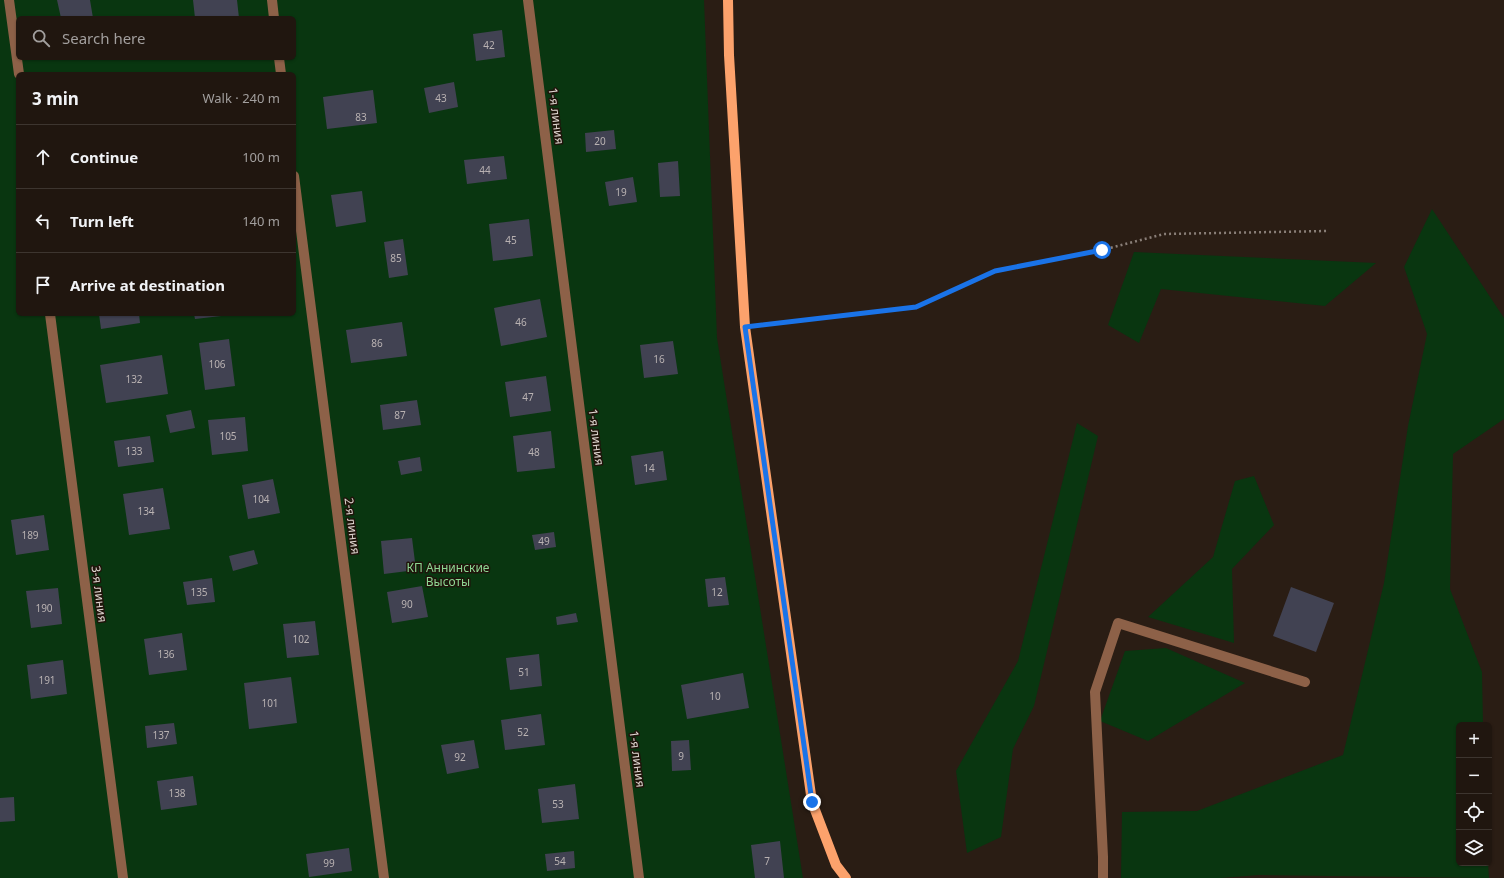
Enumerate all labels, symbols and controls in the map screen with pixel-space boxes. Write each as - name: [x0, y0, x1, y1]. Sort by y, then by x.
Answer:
- search box: [16, 16, 296, 60]
- icon: search: [30, 27, 52, 49]
- text: Search here: [62, 28, 145, 48]
- house number: 42: [483, 38, 495, 52]
- text: 3 min: [32, 87, 79, 110]
- street label: 1-я линия: [545, 87, 568, 145]
- text: Walk · 240 m: [202, 89, 280, 107]
- house number: 43: [435, 91, 447, 105]
- house number: 83: [355, 110, 367, 124]
- house number: 20: [594, 134, 606, 148]
- icon: ahead: [32, 146, 54, 168]
- text: Continue: [70, 147, 138, 167]
- text: 100 m: [242, 148, 280, 166]
- house number: 44: [479, 163, 491, 177]
- house number: 19: [615, 185, 627, 199]
- icon: left: [32, 210, 54, 232]
- text: Turn left: [70, 211, 134, 231]
- text: 140 m: [242, 212, 280, 230]
- house number: 45: [505, 233, 517, 247]
- route start: [1093, 241, 1111, 259]
- house number: 85: [390, 251, 402, 265]
- icon: arrive: [32, 274, 54, 296]
- text: Arrive at destination: [70, 275, 225, 295]
- house number: 46: [515, 315, 527, 329]
- house number: 86: [371, 336, 383, 350]
- house number: 16: [653, 352, 665, 366]
- house number: 106: [208, 357, 226, 371]
- house number: 132: [125, 372, 143, 386]
- house number: 47: [522, 390, 534, 404]
- house number: 87: [394, 408, 406, 422]
- street label: 1-я линия: [585, 408, 608, 466]
- house number: 105: [219, 429, 237, 443]
- house number: 133: [125, 444, 143, 458]
- house number: 48: [528, 445, 540, 459]
- house number: 14: [643, 461, 655, 475]
- house number: 104: [252, 492, 270, 506]
- street label: 2-я линия: [341, 497, 364, 555]
- house number: 134: [137, 504, 155, 518]
- house number: 189: [21, 528, 39, 542]
- house number: 49: [538, 534, 550, 548]
- park label: КП Аннинские Высоты: [407, 559, 490, 590]
- street label: 3-я линия: [88, 565, 111, 623]
- house number: 135: [190, 585, 208, 599]
- house number: 12: [711, 585, 723, 599]
- house number: 90: [401, 597, 413, 611]
- house number: 190: [35, 601, 53, 615]
- house number: 102: [292, 632, 310, 646]
- house number: 136: [157, 647, 175, 661]
- house number: 51: [518, 665, 530, 679]
- house number: 191: [38, 673, 56, 687]
- house number: 10: [709, 689, 721, 703]
- house number: 101: [261, 696, 279, 710]
- map controls: [1456, 722, 1492, 866]
- button: +: [1456, 722, 1492, 758]
- house number: 52: [517, 725, 529, 739]
- house number: 137: [152, 728, 170, 742]
- street label: 1-я линия: [626, 730, 649, 788]
- house number: 9: [678, 749, 684, 763]
- house number: 92: [454, 750, 466, 764]
- button: −: [1456, 758, 1492, 794]
- house number: 138: [168, 786, 186, 800]
- route end: [803, 793, 821, 811]
- button: locate: [1456, 794, 1492, 830]
- house number: 53: [552, 797, 564, 811]
- button: layers: [1456, 830, 1492, 866]
- house number: 54: [554, 854, 566, 868]
- house number: 7: [764, 854, 770, 868]
- house number: 99: [323, 856, 335, 870]

